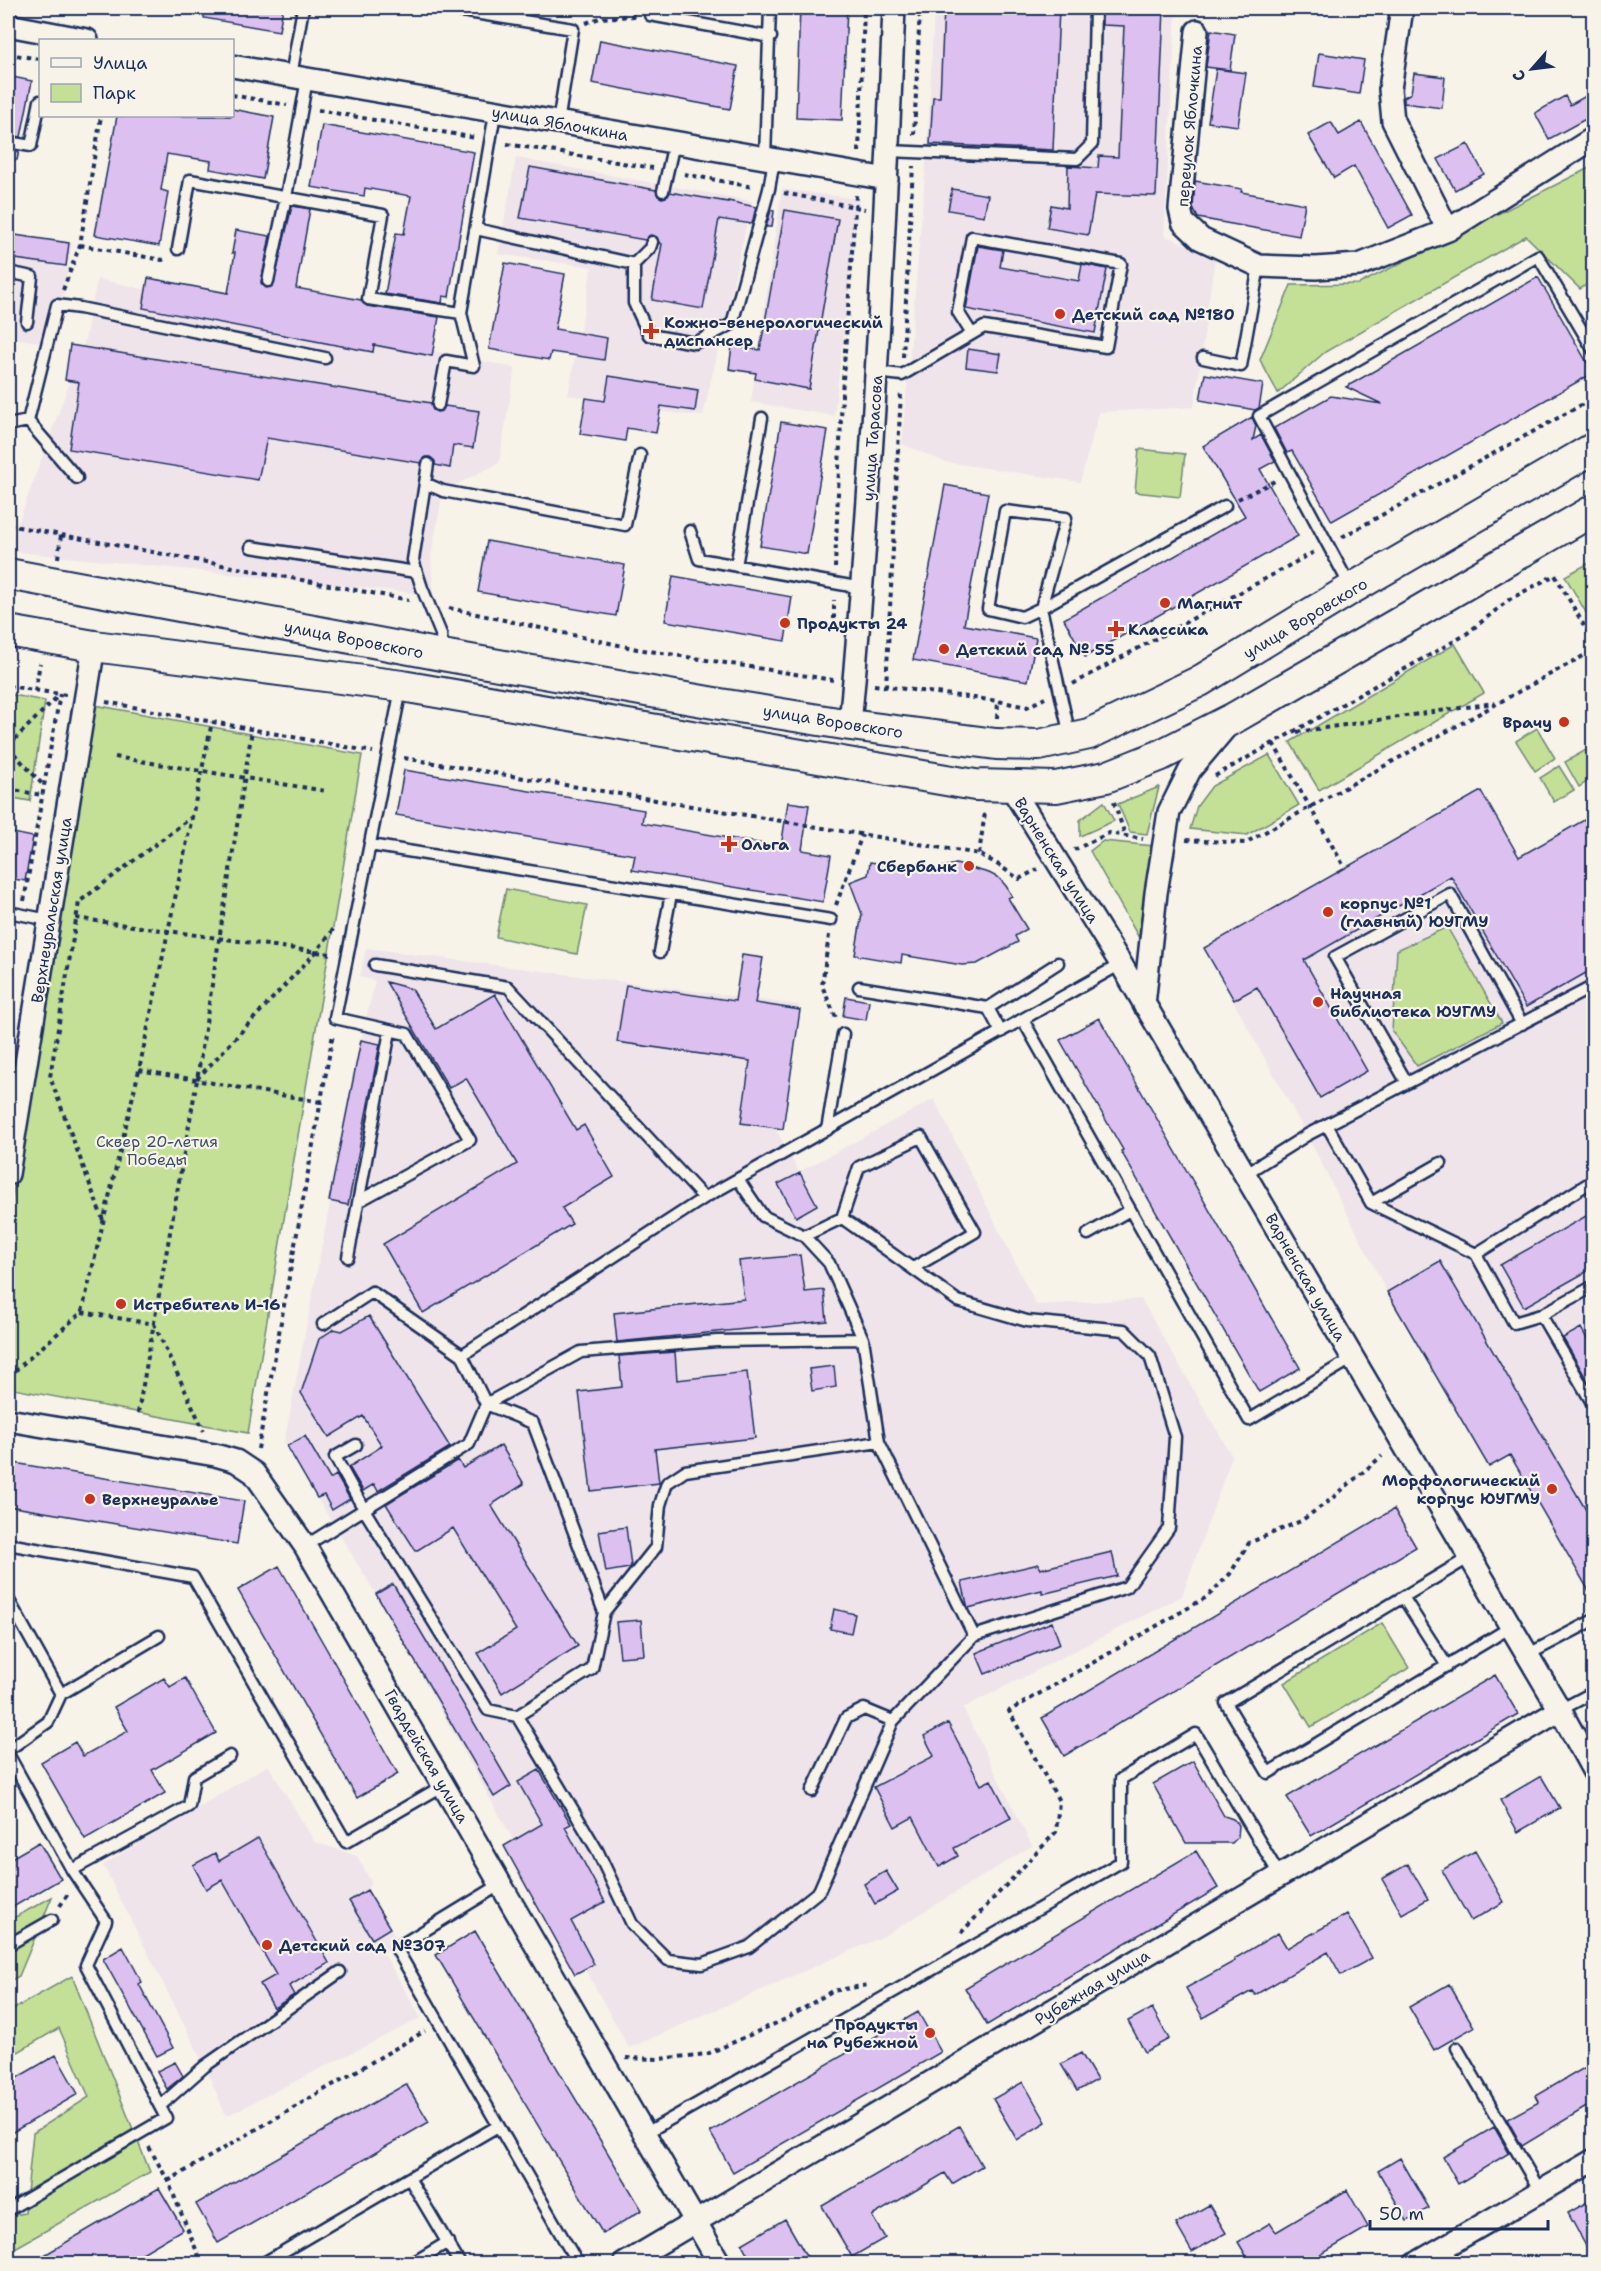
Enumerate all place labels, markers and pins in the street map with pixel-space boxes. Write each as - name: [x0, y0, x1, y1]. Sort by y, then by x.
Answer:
- place label: Детский сад №180: [1072, 304, 1235, 325]
- marker: Детский сад №180: [1053, 307, 1067, 321]
- place label: Кожно-венерологический диспансер: [664, 312, 883, 351]
- marker: Кожно-венерологический диспансер: [642, 322, 660, 340]
- place label: Магнит: [1177, 593, 1243, 614]
- marker: Магнит: [1158, 596, 1172, 610]
- place label: Продукты 24: [797, 613, 907, 634]
- marker: Продукты 24: [778, 616, 792, 630]
- place label: Классика: [1128, 619, 1208, 640]
- marker: Классика: [1109, 622, 1123, 636]
- place label: Детский сад № 55: [956, 639, 1115, 660]
- marker: Детский сад № 55: [937, 642, 951, 656]
- place label: Врачу: [1503, 712, 1552, 733]
- marker: Врачу: [1557, 715, 1571, 729]
- place label: Ольга: [741, 834, 789, 855]
- marker: Ольга: [722, 837, 736, 851]
- place label: Сбербанк: [877, 856, 957, 877]
- marker: Сбербанк: [962, 859, 976, 873]
- place label: корпус №1 (главный) ЮУГМУ: [1340, 893, 1489, 932]
- marker: корпус №1 (главный) ЮУГМУ: [1321, 905, 1335, 919]
- place label: Научная библиотека ЮУГМУ: [1330, 983, 1496, 1022]
- marker: Научная библиотека ЮУГМУ: [1311, 995, 1325, 1009]
- place label: Истребитель И-16: [133, 1294, 280, 1315]
- marker: Истребитель И-16: [114, 1297, 128, 1311]
- place label: Морфологический корпус ЮУГМУ: [1382, 1470, 1540, 1509]
- marker: Морфологический корпус ЮУГМУ: [1545, 1482, 1559, 1496]
- place label: Верхнеуралье: [102, 1489, 219, 1510]
- marker: Верхнеуралье: [83, 1492, 97, 1506]
- place label: Детский сад №307: [279, 1935, 445, 1956]
- marker: Детский сад №307: [260, 1938, 274, 1952]
- place label: Продукты на Рубежной: [807, 2014, 918, 2053]
- marker: Продукты на Рубежной: [923, 2026, 937, 2040]

